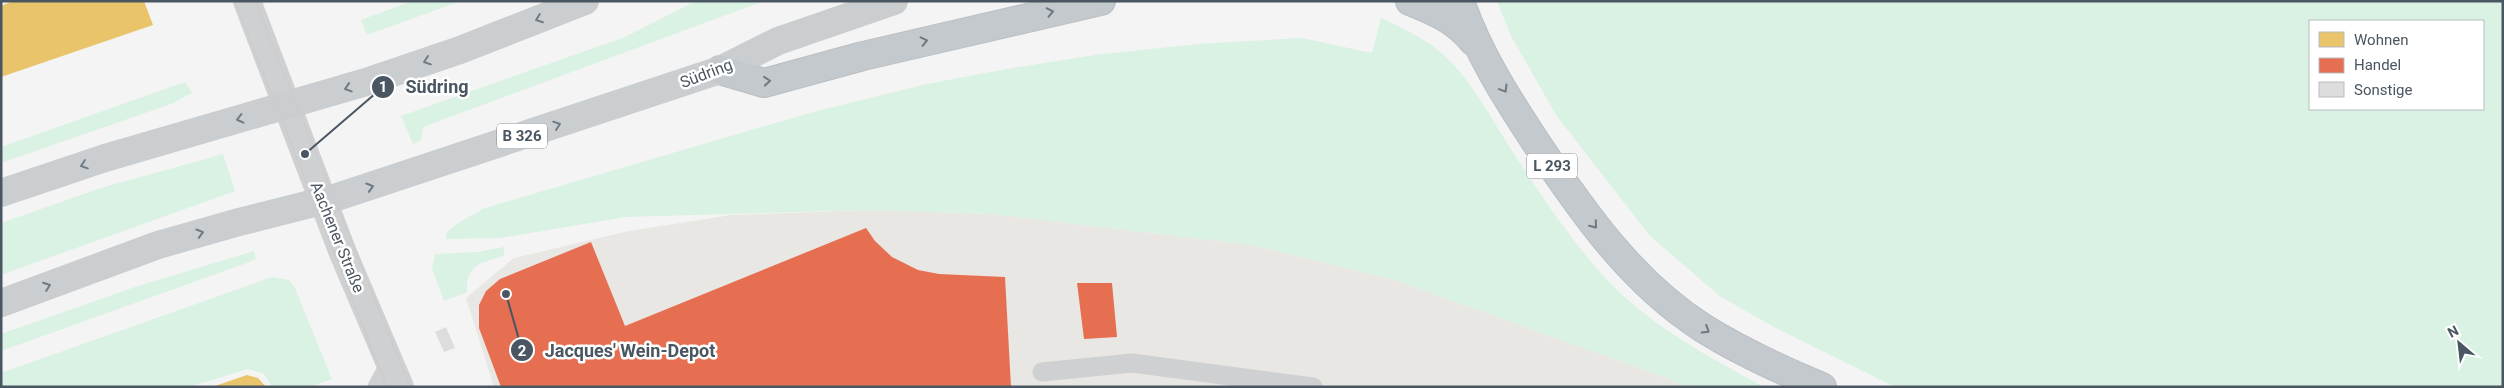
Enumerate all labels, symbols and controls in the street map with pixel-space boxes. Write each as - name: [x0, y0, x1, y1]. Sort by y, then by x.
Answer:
- one-way arrow: [1046, 7, 1055, 18]
- one-way arrow: [535, 13, 544, 23]
- legend: [2309, 20, 2484, 110]
- text: Wohnen: [2354, 31, 2408, 49]
- one-way arrow: [920, 36, 929, 47]
- one-way arrow: [423, 55, 432, 65]
- street label: Südring: [677, 55, 735, 92]
- text: Handel: [2354, 56, 2401, 74]
- callout: Südring: [371, 70, 479, 103]
- one-way arrow: [764, 75, 772, 86]
- text: Südring: [405, 76, 469, 97]
- text: 1: [379, 78, 387, 96]
- text: Sonstige: [2354, 81, 2412, 99]
- one-way arrow: [344, 83, 352, 93]
- one-way arrow: [1497, 84, 1507, 93]
- one-way arrow: [235, 113, 244, 124]
- one-way arrow: [552, 120, 561, 130]
- road number: B 326: [497, 124, 547, 148]
- road number: L 293: [1527, 154, 1577, 178]
- one-way arrow: [80, 159, 89, 169]
- street label: Aachener Straße: [307, 179, 368, 295]
- one-way arrow: [365, 182, 373, 192]
- one-way arrow: [1588, 219, 1597, 228]
- one-way arrow: [196, 228, 204, 238]
- one-way arrow: [42, 282, 51, 292]
- north arrow: [2434, 318, 2484, 368]
- text: N: [2445, 322, 2461, 341]
- one-way arrow: [1701, 323, 1710, 333]
- callout: Jacques' Wein-Depot: [510, 334, 725, 367]
- text: Jacques' Wein-Depot: [545, 340, 715, 361]
- text: 2: [518, 342, 527, 360]

